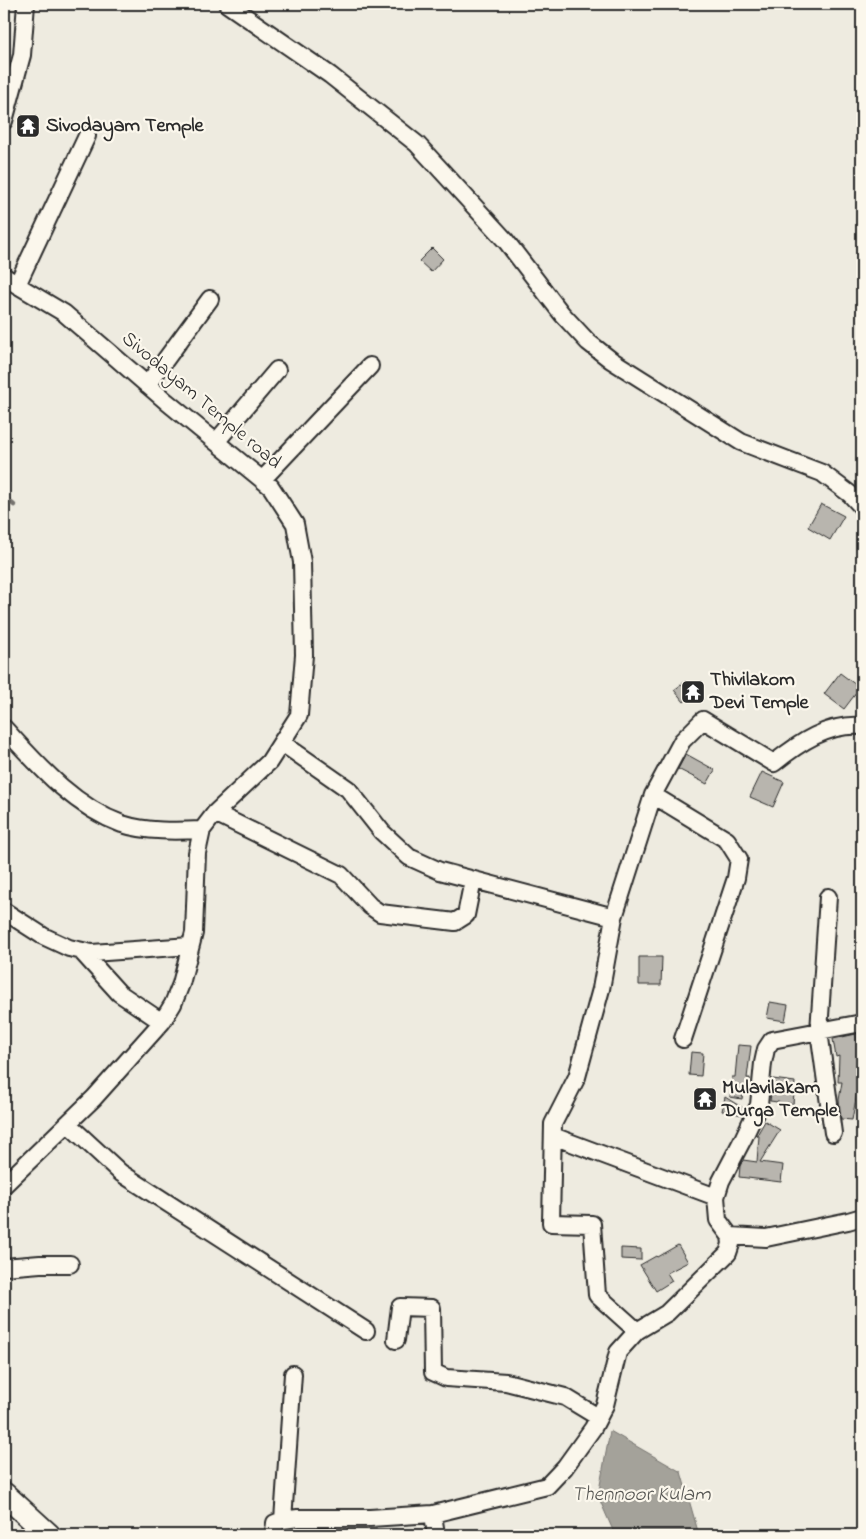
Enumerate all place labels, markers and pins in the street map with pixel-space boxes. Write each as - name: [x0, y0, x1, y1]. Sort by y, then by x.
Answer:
- place label: Sivodayam Temple: [46, 112, 205, 142]
- temple icon: Sivodayam Temple: [15, 113, 41, 139]
- place label: Thivilakom Devi Temple: [709, 666, 810, 718]
- temple icon: Thivilakom Devi Temple: [680, 679, 706, 705]
- place label: Mulavilakam Durga Temple: [721, 1074, 839, 1127]
- temple icon: Mulavilakam Durga Temple: [692, 1086, 718, 1112]

